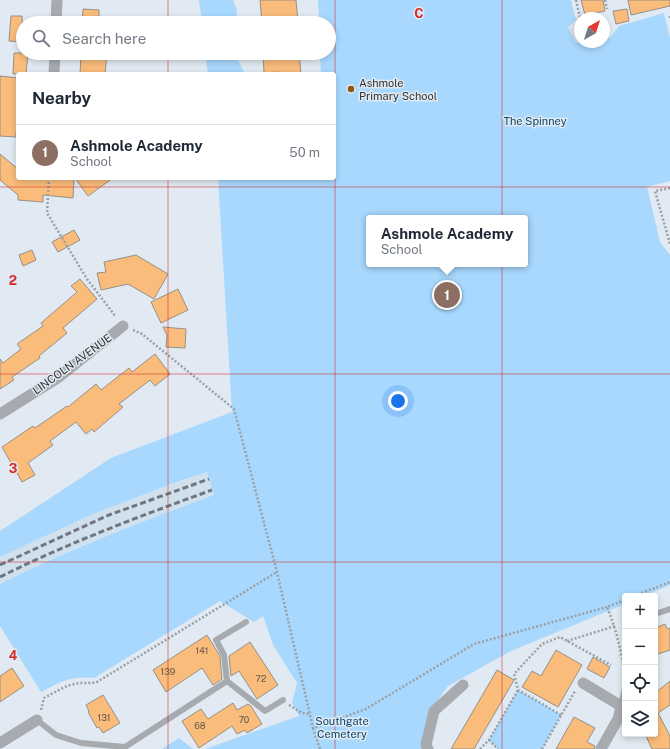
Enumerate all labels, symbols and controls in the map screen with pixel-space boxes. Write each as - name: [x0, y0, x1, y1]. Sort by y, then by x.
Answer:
- text: C: [414, 6, 424, 21]
- north arrow: [574, 12, 610, 48]
- search box: [16, 16, 336, 60]
- icon: search: [30, 27, 52, 49]
- text: Search here: [62, 30, 146, 47]
- place label: Ashmole Primary School: [359, 77, 437, 102]
- marker: Ashmole Primary School: [346, 84, 356, 94]
- text: Nearby: [32, 88, 91, 108]
- park label: The Spinney: [503, 115, 567, 127]
- text: Ashmole Academy: [70, 137, 203, 154]
- text: 1: [42, 145, 48, 160]
- text: 50 m: [289, 145, 320, 160]
- text: School: [70, 154, 112, 169]
- popup: [366, 215, 528, 267]
- text: Ashmole Academy: [381, 225, 513, 242]
- text: School: [381, 242, 422, 257]
- text: 2: [9, 273, 17, 288]
- pin: 1: [434, 280, 460, 310]
- street label: LINCOLN AVENUE: [30, 331, 114, 397]
- your location: [388, 391, 408, 411]
- text: 3: [9, 461, 18, 476]
- map controls: [622, 593, 658, 737]
- button: +: [622, 593, 658, 629]
- button: −: [622, 629, 658, 665]
- house number: 141: [196, 645, 208, 656]
- text: 4: [9, 648, 18, 663]
- button: locate: [622, 665, 658, 701]
- house number: 139: [161, 666, 176, 677]
- house number: 72: [256, 673, 266, 684]
- button: layers: [622, 701, 658, 737]
- house number: 131: [98, 712, 111, 723]
- house number: 70: [239, 714, 250, 725]
- park label: Southgate Cemetery: [315, 715, 369, 740]
- house number: 68: [194, 720, 206, 731]

